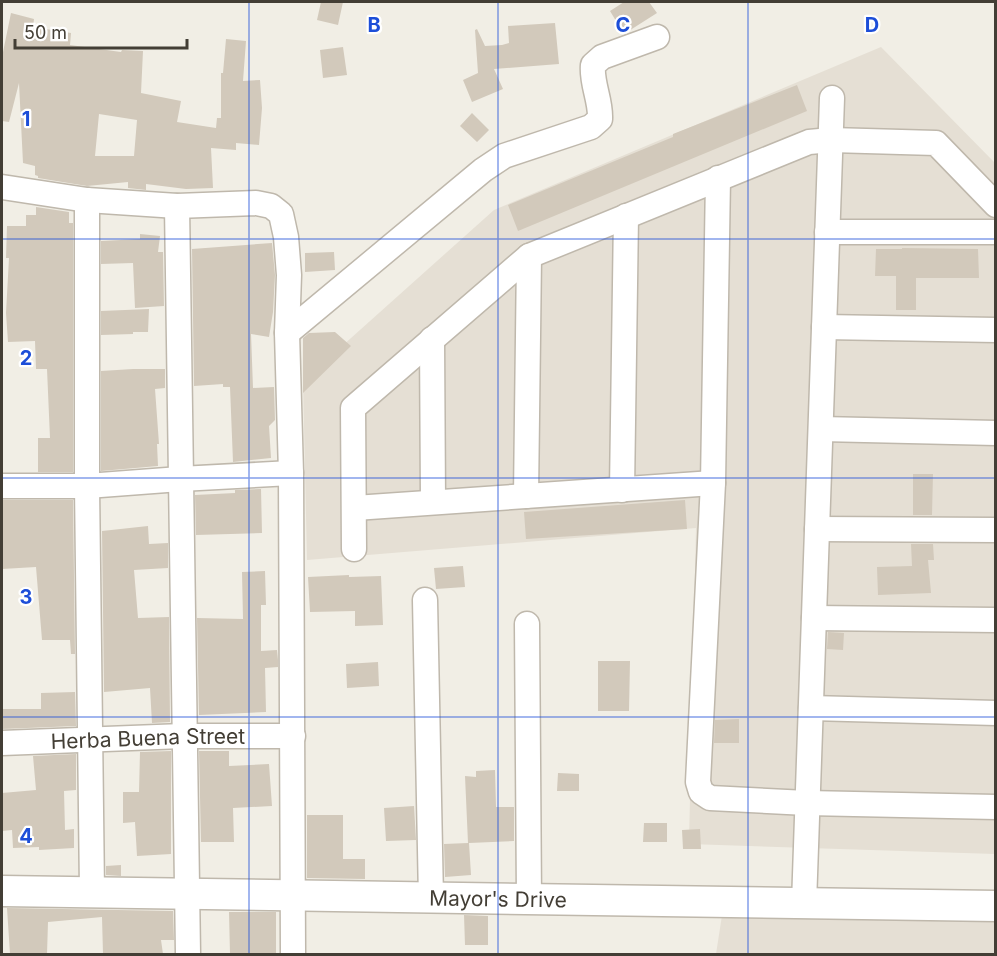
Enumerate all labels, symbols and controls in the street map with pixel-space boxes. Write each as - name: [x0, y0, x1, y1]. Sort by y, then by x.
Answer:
- scale bar: [15, 12, 188, 50]
- text: B: [367, 13, 381, 37]
- text: C: [616, 13, 630, 37]
- text: D: [865, 13, 879, 37]
- text: 50 m: [24, 22, 67, 43]
- text: 1: [22, 107, 30, 131]
- text: 2: [20, 346, 32, 370]
- text: 3: [20, 585, 32, 609]
- street label: Herba Buena Street: [50, 723, 245, 754]
- text: 4: [19, 824, 33, 848]
- street label: Mayor's Drive: [429, 885, 567, 912]

